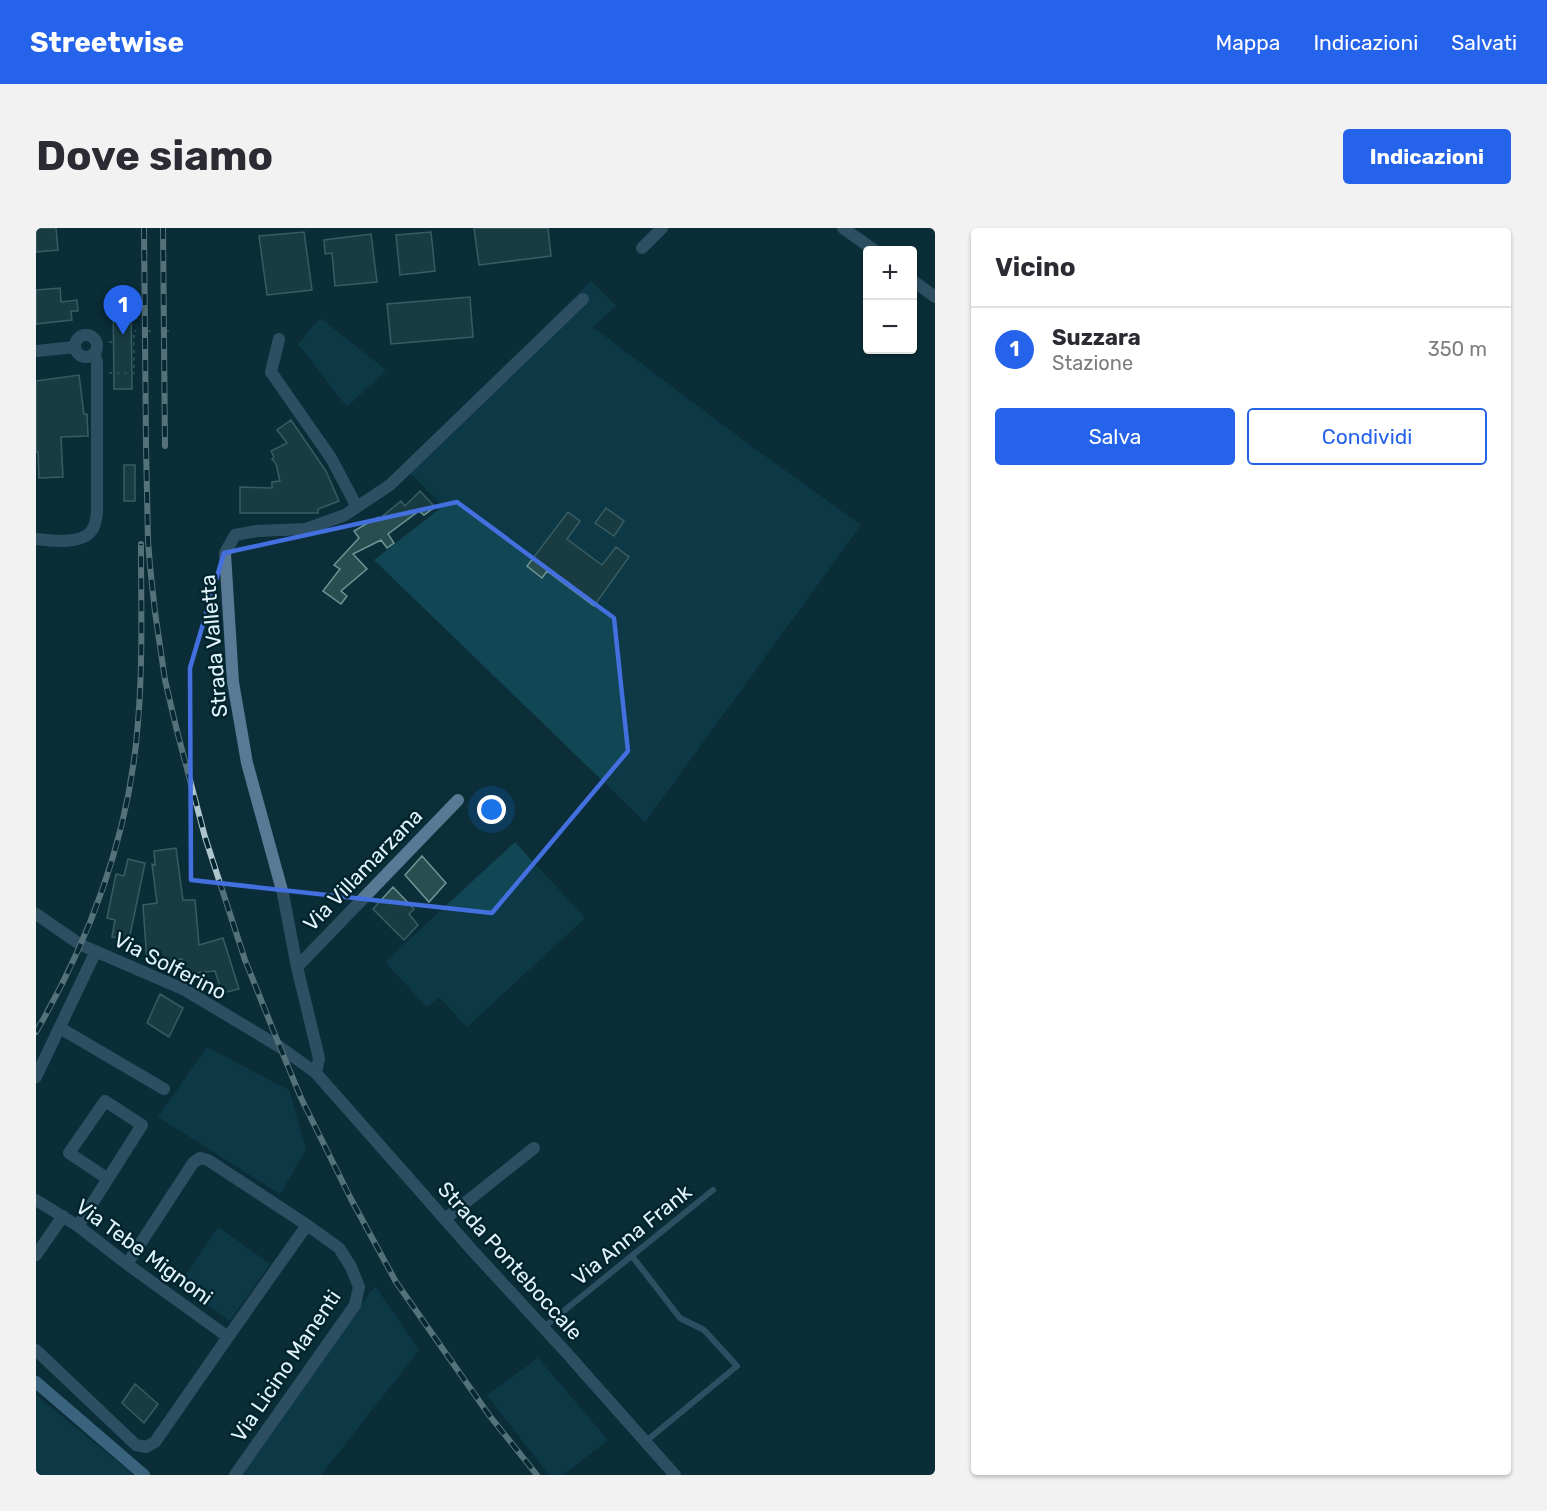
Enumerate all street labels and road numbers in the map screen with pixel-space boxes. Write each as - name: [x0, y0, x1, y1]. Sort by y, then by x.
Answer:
- street label: Strada Valletta: [195, 574, 232, 719]
- street label: Via Villamarzana: [298, 803, 427, 936]
- street label: Via Solferino: [110, 926, 231, 1005]
- street label: Strada Ponteboccale: [433, 1176, 588, 1345]
- street label: Via Anna Frank: [567, 1179, 696, 1290]
- street label: Via Tebe Mignoni: [71, 1194, 218, 1310]
- street label: Via Licino Manenti: [226, 1285, 346, 1446]

